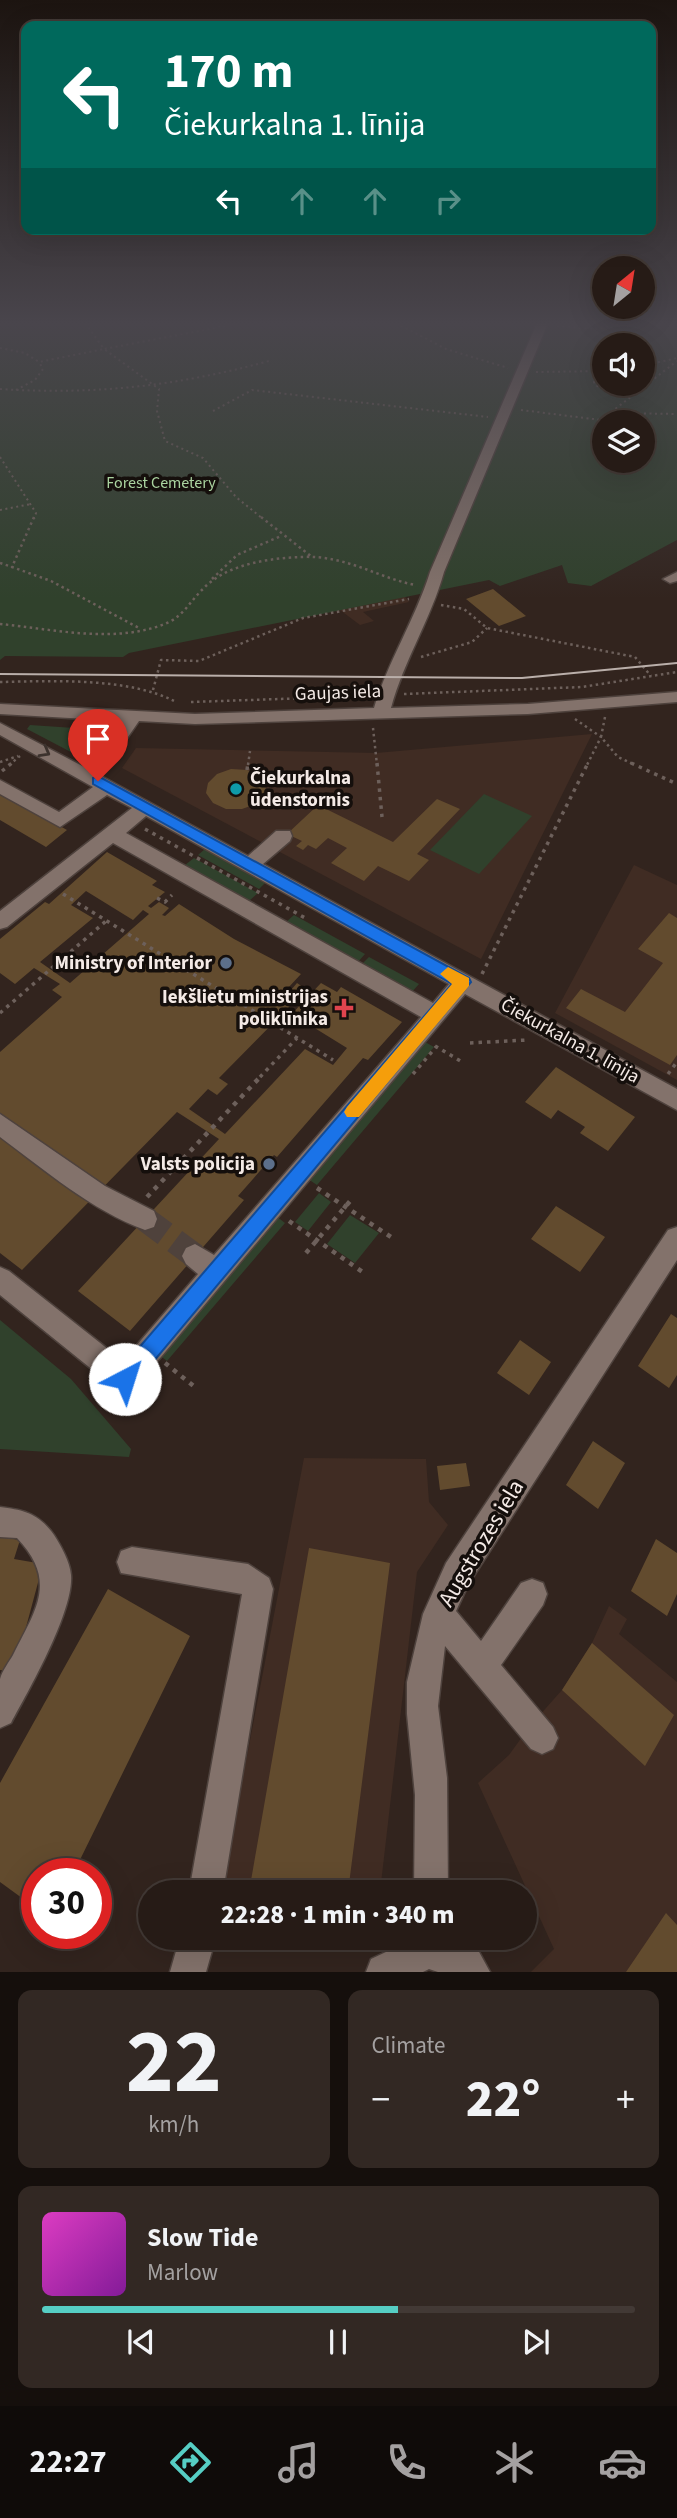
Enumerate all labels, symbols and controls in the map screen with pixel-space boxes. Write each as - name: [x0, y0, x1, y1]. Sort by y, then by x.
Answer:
- text: 170 m: [164, 37, 293, 107]
- icon: left: [49, 49, 140, 140]
- text: Čiekurkalna 1. līnija: [164, 102, 425, 148]
- icon: left: [210, 182, 248, 220]
- icon: ahead: [283, 182, 321, 220]
- icon: ahead: [356, 182, 394, 220]
- icon: right: [429, 182, 467, 220]
- north arrow: [592, 256, 654, 318]
- map controls: [592, 256, 655, 473]
- button: sound: [592, 333, 655, 396]
- button: layers: [592, 410, 655, 473]
- park label: Forest Cemetery: [106, 472, 216, 494]
- street label: Gaujas iela: [294, 678, 382, 708]
- pin: [68, 709, 128, 781]
- icon: arrive: [79, 720, 117, 758]
- one-way arrow: [38, 744, 51, 758]
- place label: Čiekurkalna ūdenstornis: [250, 765, 351, 814]
- marker: Čiekurkalna ūdenstornis: [228, 781, 244, 797]
- place label: Ministry of Interior: [54, 950, 212, 977]
- marker: Ministry of Interior: [218, 955, 234, 971]
- place label: Iekšlietu ministrijas poliklīnika: [162, 984, 328, 1033]
- street label: Čiekurkalna 1. līnija: [496, 992, 644, 1090]
- marker: Iekšlietu ministrijas poliklīnika: [334, 998, 354, 1018]
- place label: Valsts policija: [140, 1151, 255, 1178]
- marker: Valsts policija: [261, 1156, 277, 1172]
- position arrow: [88, 1342, 162, 1416]
- street label: Augstrozes iela: [430, 1473, 532, 1613]
- speed limit sign: 30: [21, 1858, 112, 1949]
- text: 22:28 · 1 min · 340 m: [221, 1896, 454, 1933]
- text: 22: [126, 1998, 222, 2127]
- text: Climate: [372, 2029, 445, 2062]
- text: 22°: [466, 2063, 541, 2137]
- text: −: [372, 2073, 390, 2127]
- text: +: [616, 2073, 635, 2127]
- text: km/h: [148, 2108, 199, 2141]
- text: Slow Tide: [147, 2219, 258, 2256]
- text: Marlow: [147, 2256, 218, 2289]
- icon: previous: [122, 2323, 160, 2361]
- icon: pause: [319, 2323, 357, 2361]
- icon: next: [517, 2323, 555, 2361]
- icon: directions: [166, 2438, 215, 2487]
- icon: music: [274, 2438, 323, 2487]
- icon: phone: [382, 2438, 431, 2487]
- icon: climate: [490, 2438, 539, 2487]
- icon: car: [598, 2438, 647, 2487]
- text: 22:27: [30, 2439, 107, 2485]

